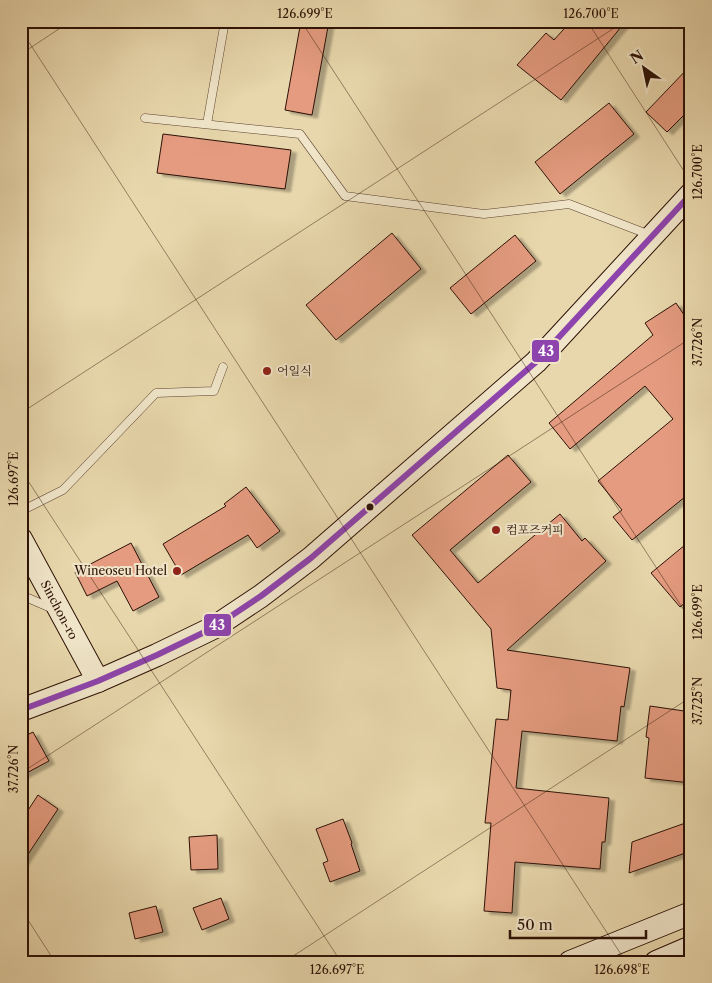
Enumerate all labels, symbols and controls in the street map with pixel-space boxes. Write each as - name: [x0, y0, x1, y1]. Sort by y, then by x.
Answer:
- text: 126.699°E: [277, 6, 333, 21]
- text: 126.700°E: [563, 6, 619, 21]
- north arrow: [620, 42, 670, 92]
- text: N: [627, 46, 647, 68]
- text: 126.700°E: [690, 144, 705, 200]
- text: 37.726°N: [690, 318, 705, 366]
- line badge: 43: [531, 339, 560, 363]
- text: 43: [538, 342, 554, 360]
- place label: 어일식: [277, 363, 312, 378]
- marker: 어일식: [261, 365, 273, 377]
- text: 126.697°E: [6, 452, 21, 506]
- unlabelled marker: [365, 502, 375, 512]
- place label: 컴포즈커피: [506, 522, 564, 537]
- marker: 컴포즈커피: [490, 524, 502, 536]
- place label: Wineoseu Hotel: [73, 563, 167, 578]
- marker: Wineoseu Hotel: [171, 565, 183, 577]
- street label: Sinchon-ro: [38, 578, 81, 642]
- text: 126.699°E: [690, 584, 705, 640]
- line badge: 43: [203, 613, 232, 637]
- text: 43: [209, 616, 225, 634]
- text: 37.725°N: [690, 677, 705, 725]
- text: 37.726°N: [6, 745, 21, 793]
- scale bar: [510, 908, 646, 940]
- text: 50 m: [517, 915, 553, 934]
- text: 126.697°E: [310, 962, 364, 977]
- text: 126.698°E: [594, 962, 650, 977]

